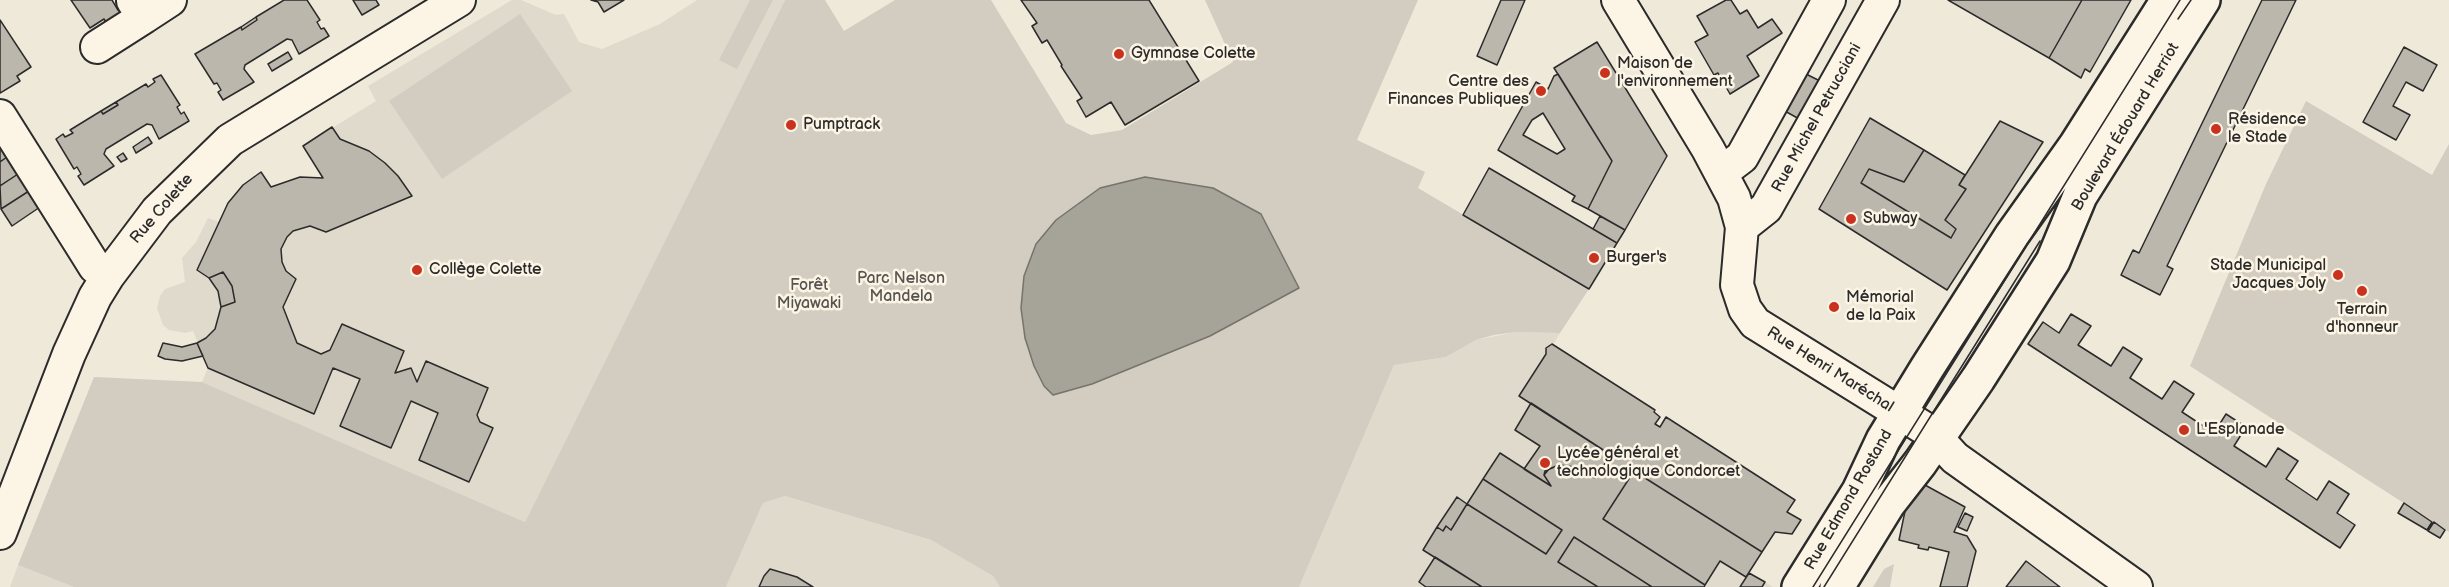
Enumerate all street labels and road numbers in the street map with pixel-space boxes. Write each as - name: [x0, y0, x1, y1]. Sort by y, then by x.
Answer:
- street label: Boulevard Édouard Herriot: [2068, 39, 2184, 215]
- street label: Rue Michel Petrucciani: [1768, 40, 1866, 196]
- street label: Rue Colette: [126, 170, 198, 248]
- street label: Rue Henri Maréchal: [1763, 323, 1897, 417]
- street label: Rue Edmond Rostand: [1801, 426, 1897, 574]

